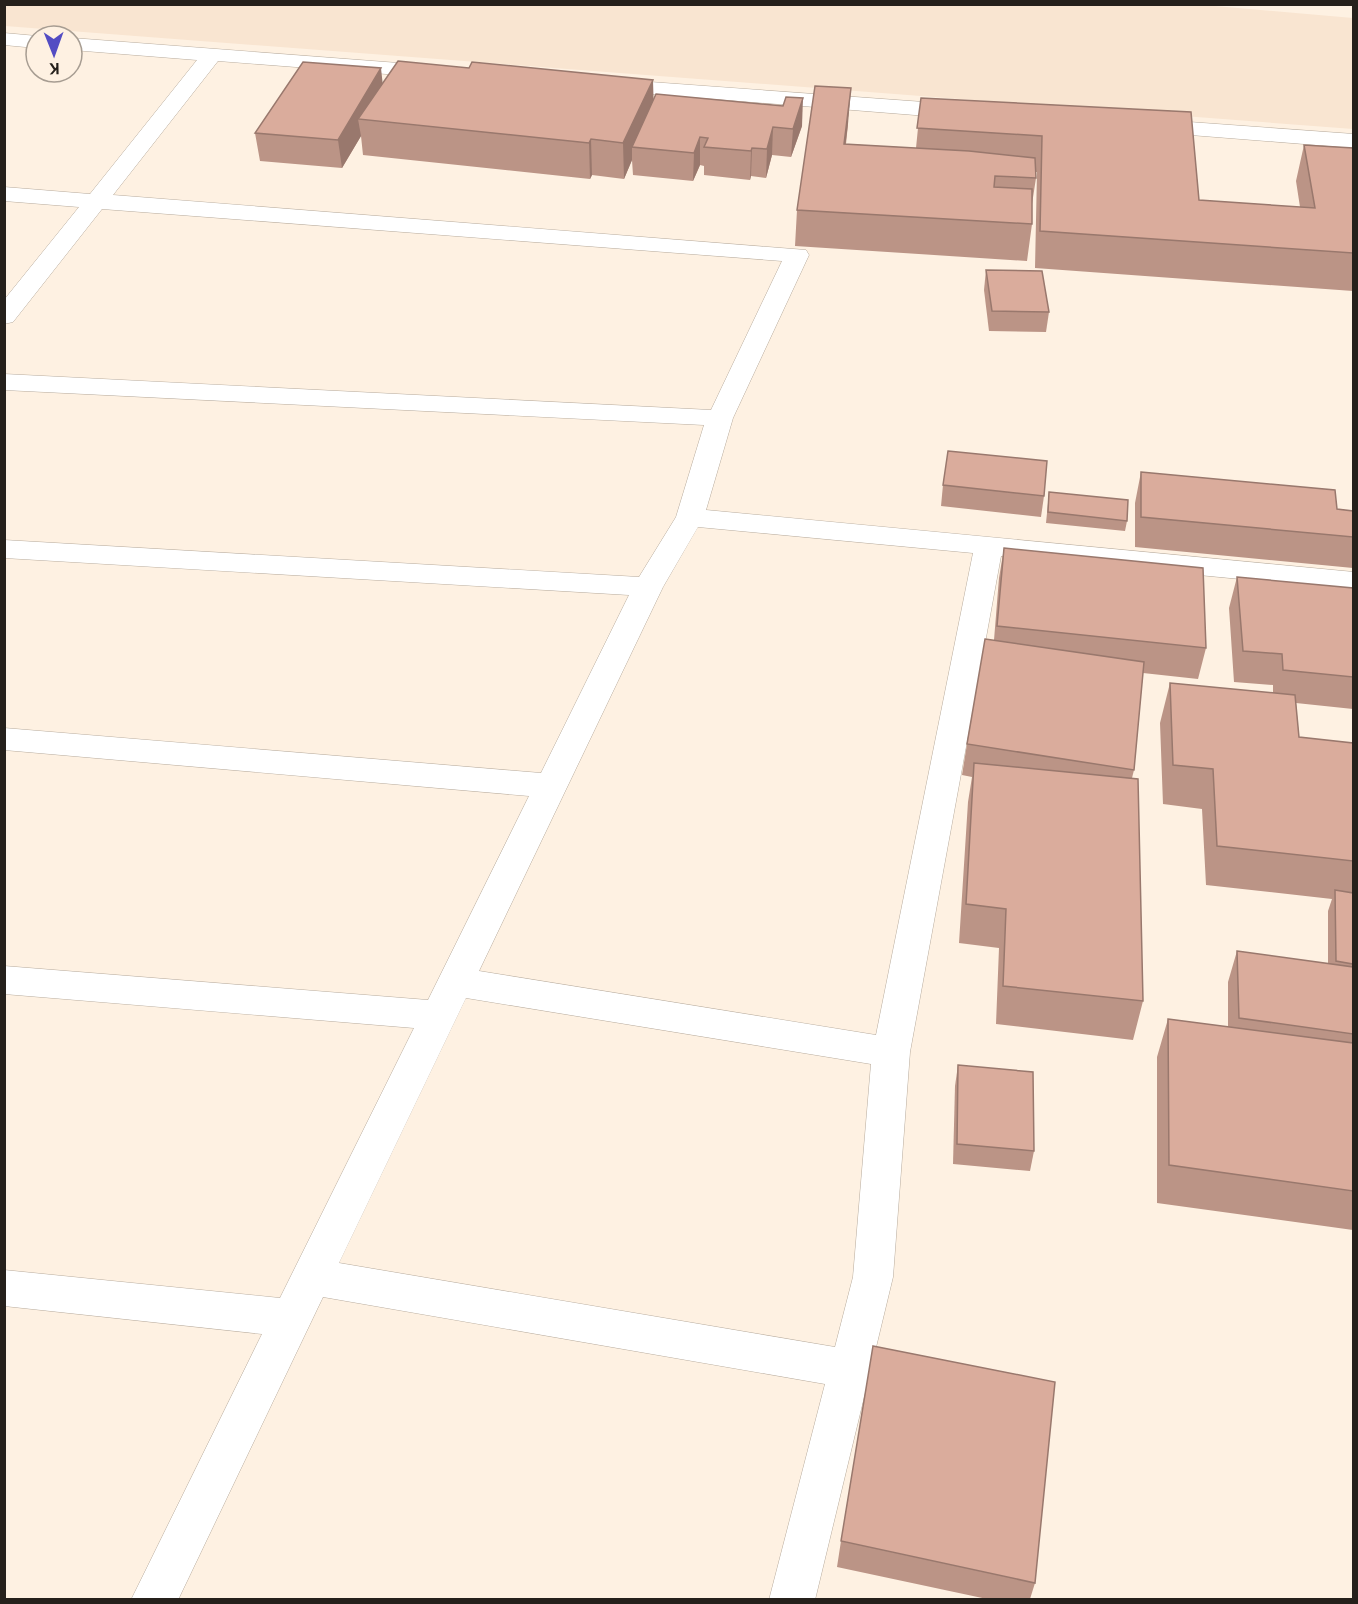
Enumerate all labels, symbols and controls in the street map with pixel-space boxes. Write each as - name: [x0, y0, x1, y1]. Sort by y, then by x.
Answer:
- north arrow: [24, 24, 84, 84]
- text: K: [48, 58, 60, 79]

